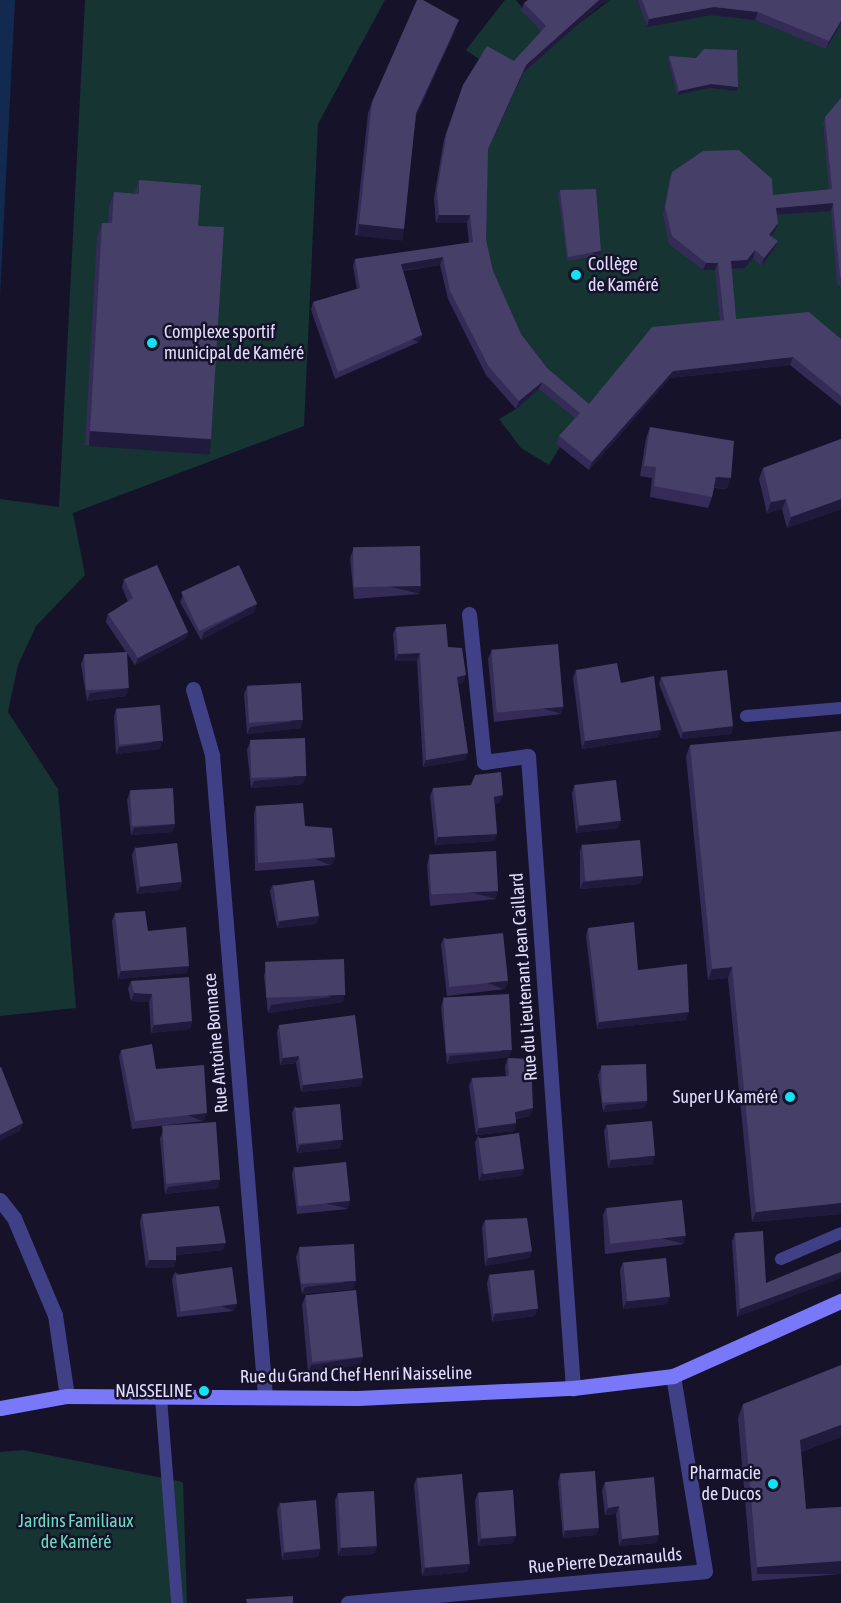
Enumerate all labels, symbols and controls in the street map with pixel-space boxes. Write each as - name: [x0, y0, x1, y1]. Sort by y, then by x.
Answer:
- place label: Collège de Kaméré: [588, 254, 659, 296]
- marker: Collège de Kaméré: [569, 268, 583, 282]
- place label: Complexe sportif municipal de Kaméré: [164, 322, 304, 364]
- marker: Complexe sportif municipal de Kaméré: [145, 336, 159, 350]
- street label: Rue du Lieutenant Jean Caillard: [506, 872, 542, 1082]
- street label: Rue Antoine Bonnace: [199, 972, 233, 1114]
- place label: Super U Kaméré: [673, 1086, 778, 1108]
- marker: Super U Kaméré: [783, 1090, 797, 1104]
- street label: Rue du Grand Chef Henri Naisseline: [240, 1362, 472, 1388]
- place label: NAISSELINE: [115, 1380, 192, 1402]
- marker: NAISSELINE: [197, 1384, 211, 1398]
- place label: Pharmacie de Ducos: [689, 1463, 761, 1506]
- marker: Pharmacie de Ducos: [766, 1477, 780, 1491]
- park label: Jardins Familiaux de Kaméré: [18, 1511, 134, 1553]
- street label: Rue Pierre Dezarnaulds: [527, 1544, 683, 1578]

